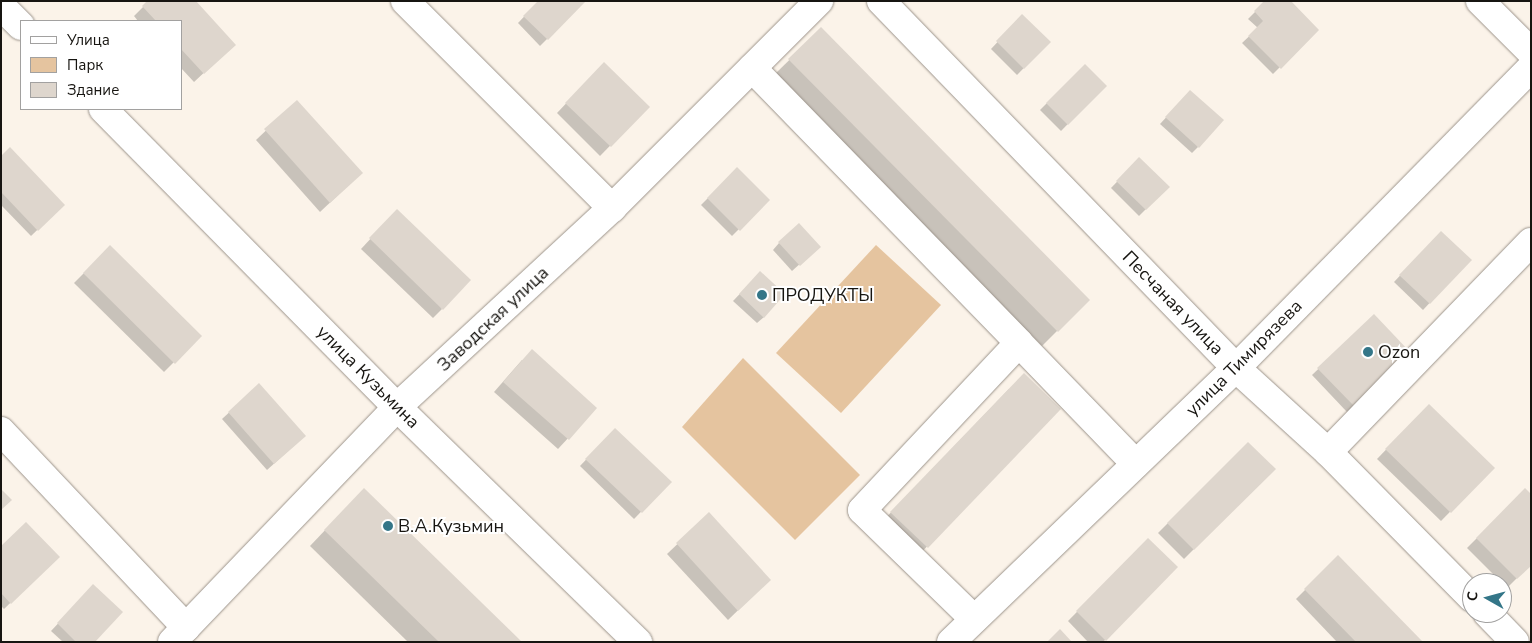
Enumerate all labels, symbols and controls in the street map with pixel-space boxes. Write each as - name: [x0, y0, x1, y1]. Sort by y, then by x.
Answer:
- legend: [20, 20, 182, 110]
- text: Улица: [67, 30, 110, 50]
- text: Парк: [67, 55, 103, 75]
- text: Здание: [67, 80, 119, 100]
- street label: Песчаная улица: [1118, 246, 1228, 360]
- street label: Заводская улица: [433, 262, 553, 376]
- place label: ПРОДУКТЫ: [772, 284, 874, 306]
- marker: ПРОДУКТЫ: [756, 289, 768, 301]
- street label: улица Тимирязева: [1181, 295, 1307, 421]
- street label: улица Кузьмина: [312, 321, 424, 433]
- place label: Ozon: [1378, 341, 1420, 363]
- marker: Ozon: [1362, 346, 1374, 358]
- place label: В.А.Кузьмин: [398, 515, 504, 537]
- marker: В.А.Кузьмин: [382, 520, 394, 532]
- north arrow: [1462, 573, 1512, 623]
- text: С: [1463, 590, 1483, 602]

